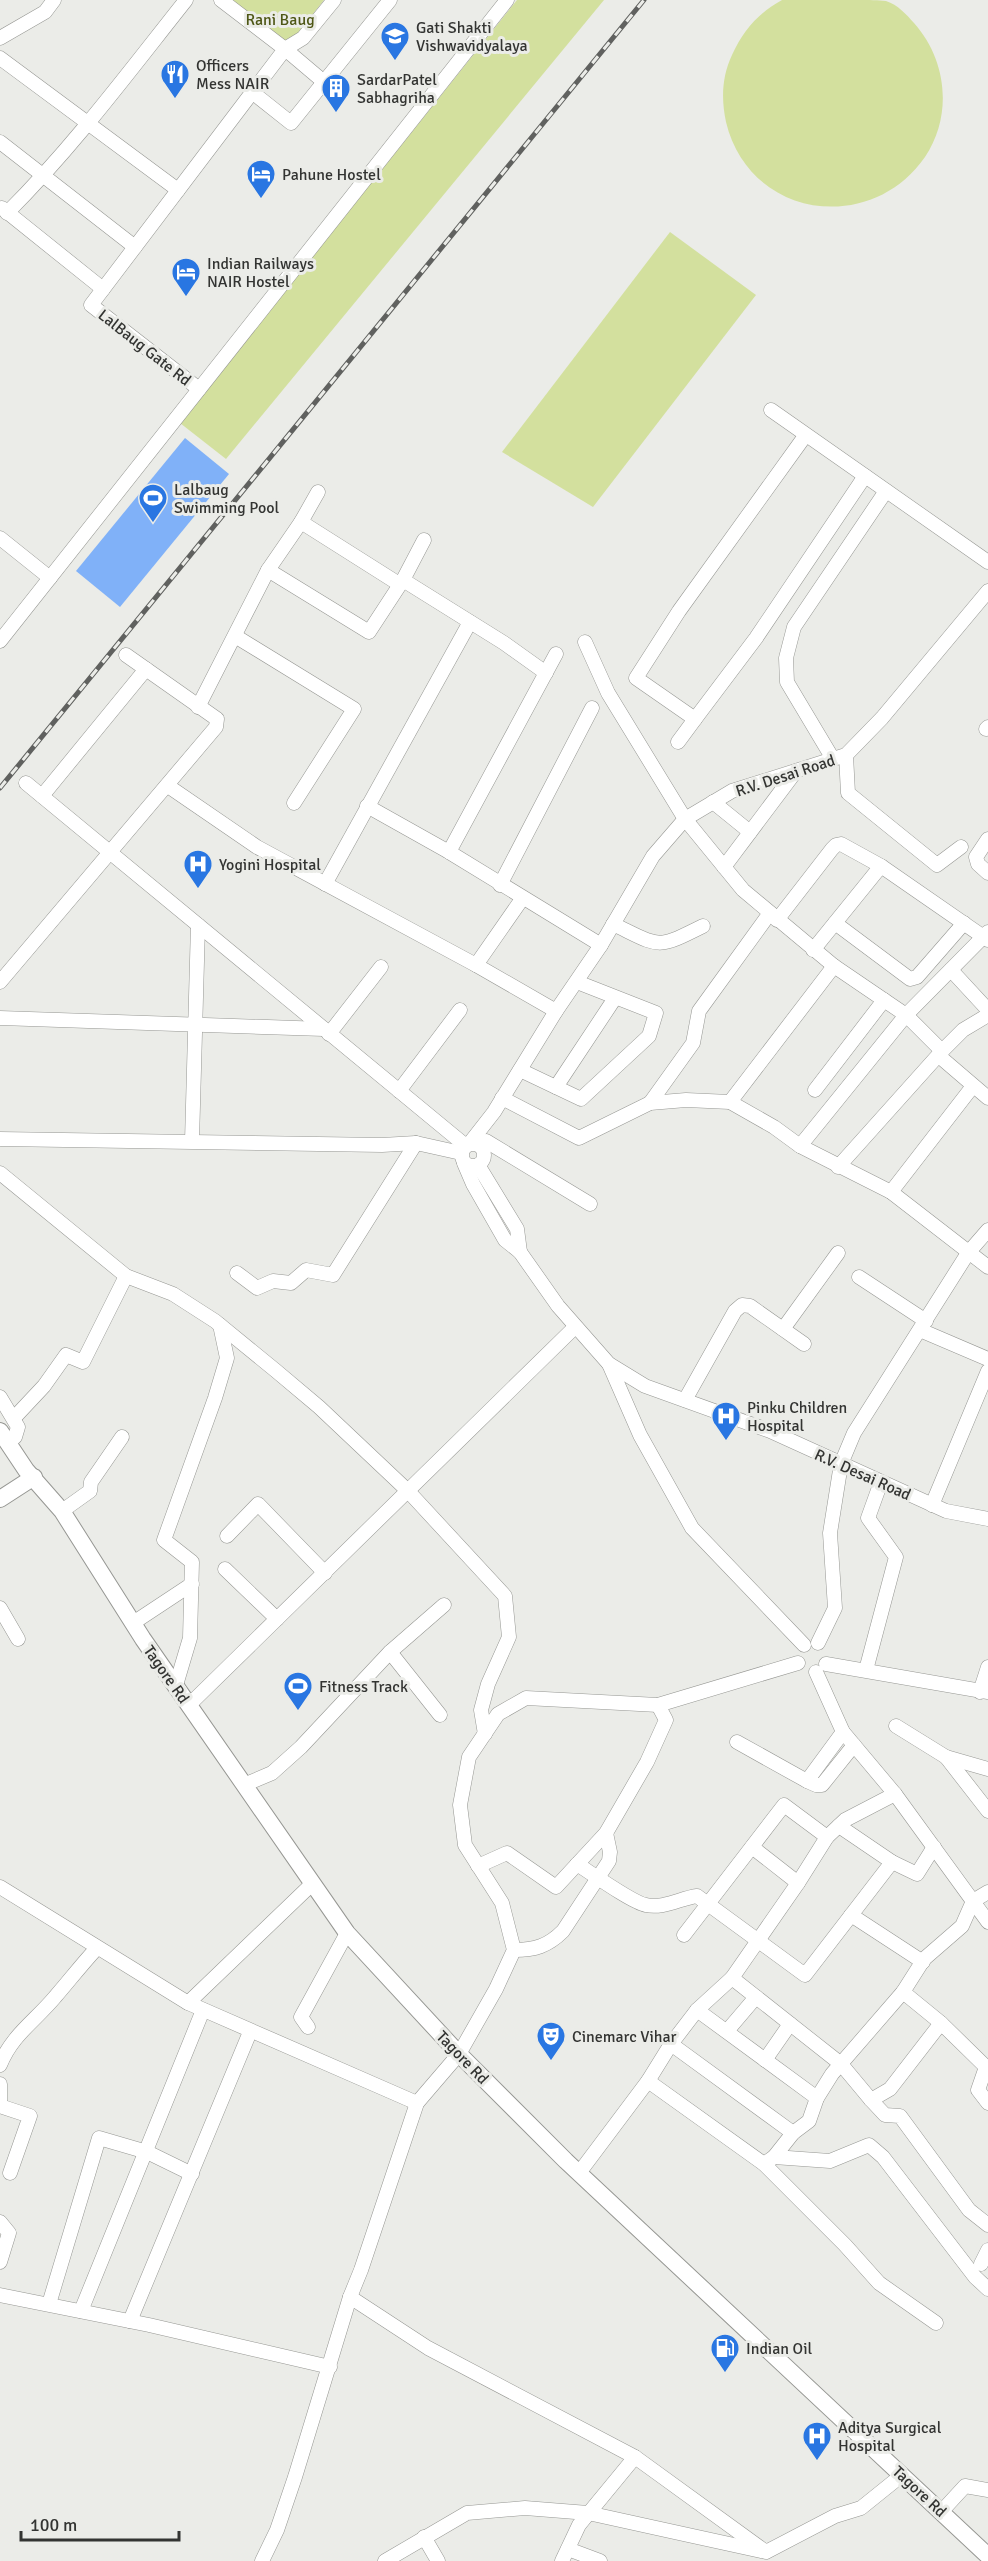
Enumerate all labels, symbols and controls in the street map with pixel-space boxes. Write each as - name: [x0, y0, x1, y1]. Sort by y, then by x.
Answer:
- park label: Rani Baug: [245, 10, 315, 30]
- place label: Gati Shakti Vishwavidyalaya: [416, 18, 528, 56]
- school or university icon: Gati Shakti Vishwavidyalaya: [379, 20, 411, 62]
- place label: Officers Mess NAIR: [196, 56, 270, 94]
- restaurant icon: Officers Mess NAIR: [159, 58, 191, 100]
- place label: SardarPatel Sabhagriha: [357, 70, 437, 108]
- building icon: SardarPatel Sabhagriha: [320, 72, 352, 114]
- hotel icon: Pahune Hostel: [245, 158, 277, 200]
- place label: Pahune Hostel: [282, 165, 381, 185]
- place label: Indian Railways NAIR Hostel: [207, 254, 314, 292]
- hotel icon: Indian Railways NAIR Hostel: [170, 256, 202, 298]
- street label: LalBaug Gate Rd: [94, 305, 195, 390]
- place label: Lalbaug Swimming Pool: [174, 480, 280, 518]
- sports icon: Lalbaug Swimming Pool: [137, 482, 169, 524]
- street label: R.V. Desai Road: [733, 750, 838, 801]
- hospital icon: Yogini Hospital: [182, 848, 214, 890]
- place label: Yogini Hospital: [219, 855, 321, 875]
- place label: Pinku Children Hospital: [747, 1398, 847, 1436]
- hospital icon: Pinku Children Hospital: [710, 1400, 742, 1442]
- street label: R.V. Desai Road: [811, 1445, 914, 1505]
- street label: Tagore Rd: [139, 1642, 193, 1708]
- sports icon: Fitness Track: [282, 1670, 314, 1712]
- place label: Fitness Track: [319, 1677, 408, 1697]
- theatre icon: Cinemarc Vihar: [535, 2020, 567, 2062]
- street label: Tagore Rd: [432, 2027, 493, 2089]
- place label: Cinemarc Vihar: [572, 2027, 677, 2047]
- fuel station icon: Indian Oil: [709, 2332, 741, 2374]
- place label: Indian Oil: [746, 2339, 812, 2359]
- place label: Aditya Surgical Hospital: [838, 2418, 942, 2456]
- hospital icon: Aditya Surgical Hospital: [801, 2420, 833, 2462]
- street label: Tagore Rd: [888, 2462, 950, 2522]
- scale bar: [21, 2504, 178, 2542]
- text: 100 m: [30, 2514, 77, 2536]

